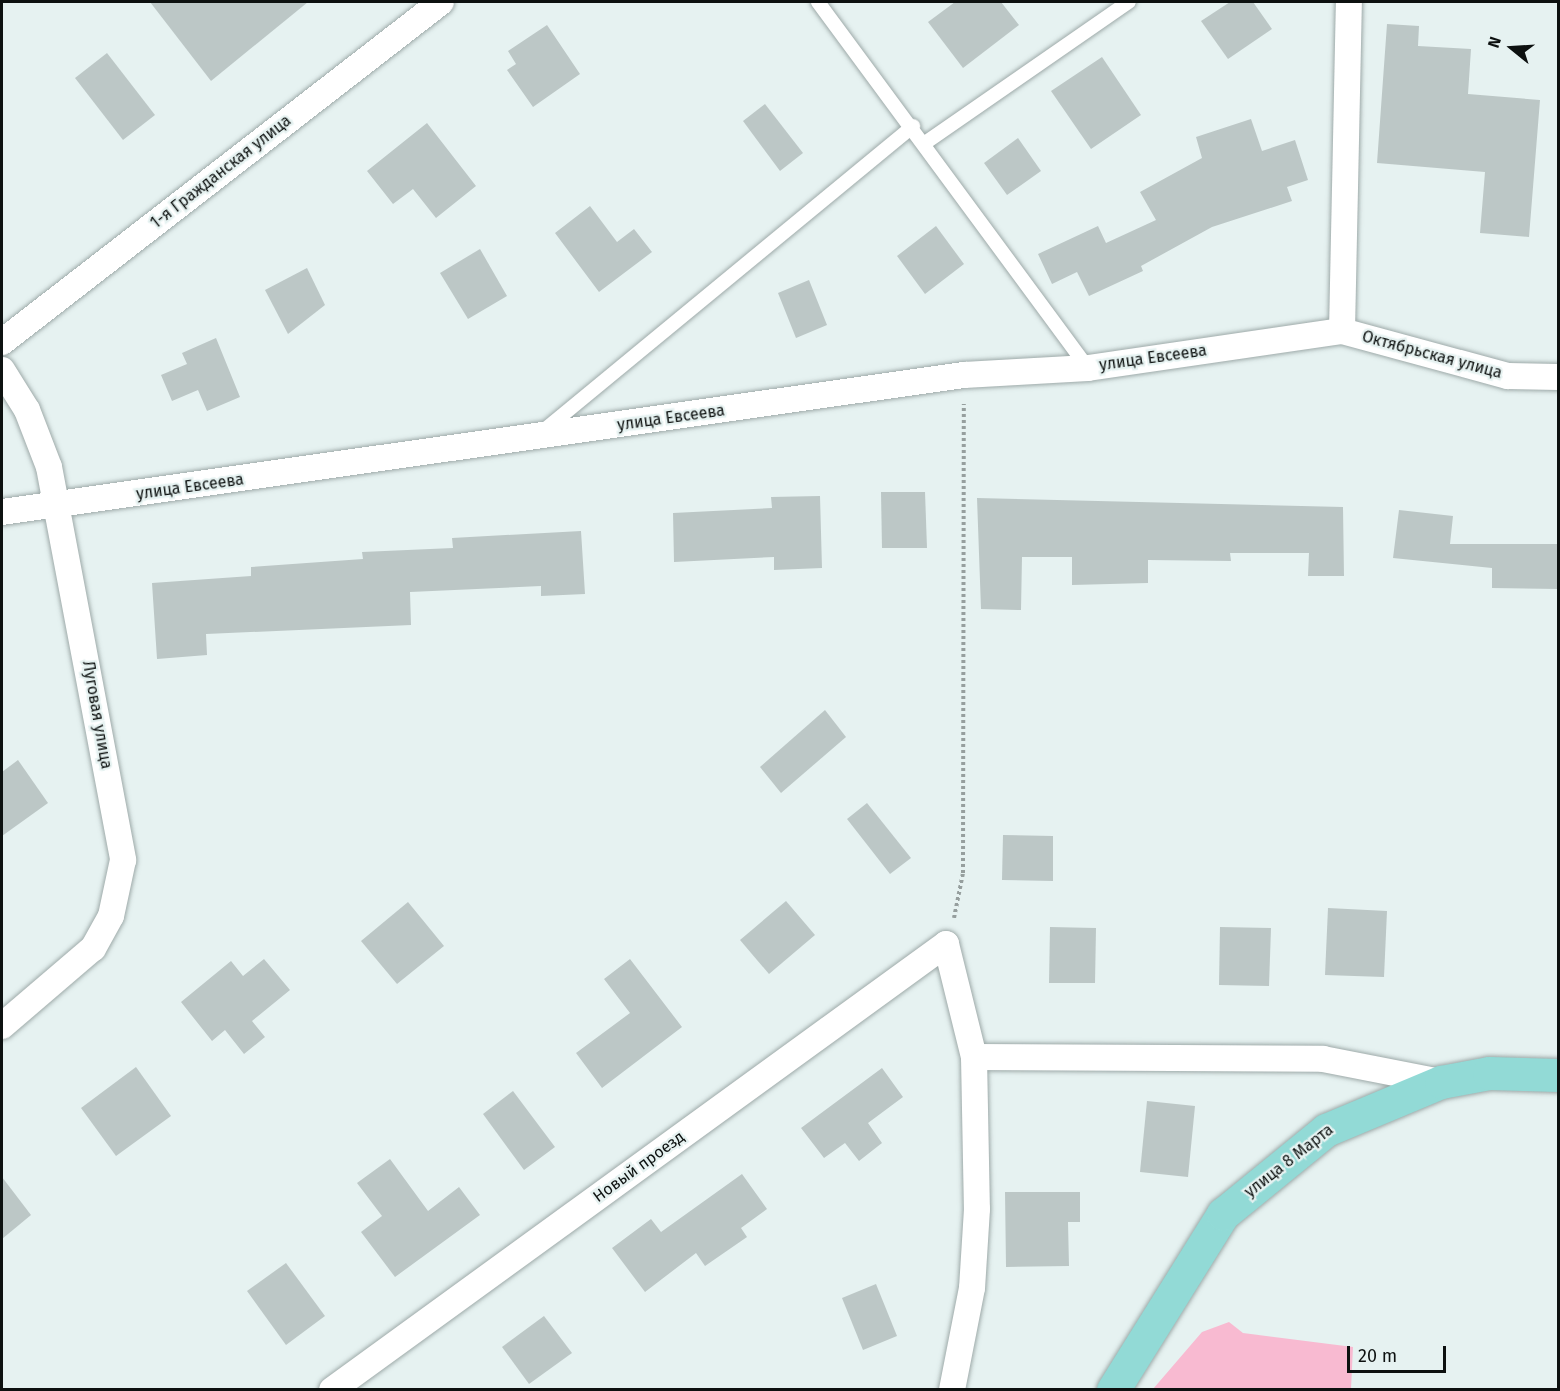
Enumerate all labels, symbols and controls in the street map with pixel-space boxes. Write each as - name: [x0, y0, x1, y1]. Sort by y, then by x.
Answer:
- north arrow: [1482, 18, 1542, 78]
- text: N: [1484, 34, 1505, 50]
- street label: 1-я Гражданская улица: [147, 111, 295, 233]
- street label: Октябрьская улица: [1360, 327, 1504, 383]
- street label: улица Евсеева: [1098, 341, 1208, 375]
- street label: улица Евсеева: [616, 401, 726, 435]
- street label: улица Евсеева: [135, 470, 245, 504]
- street label: Луговая улица: [78, 659, 116, 771]
- street label: улица 8 Марта: [1241, 1120, 1337, 1202]
- street label: Новый проезд: [590, 1127, 688, 1207]
- scale bar: [1350, 1334, 1449, 1372]
- text: 20 m: [1358, 1345, 1397, 1367]

